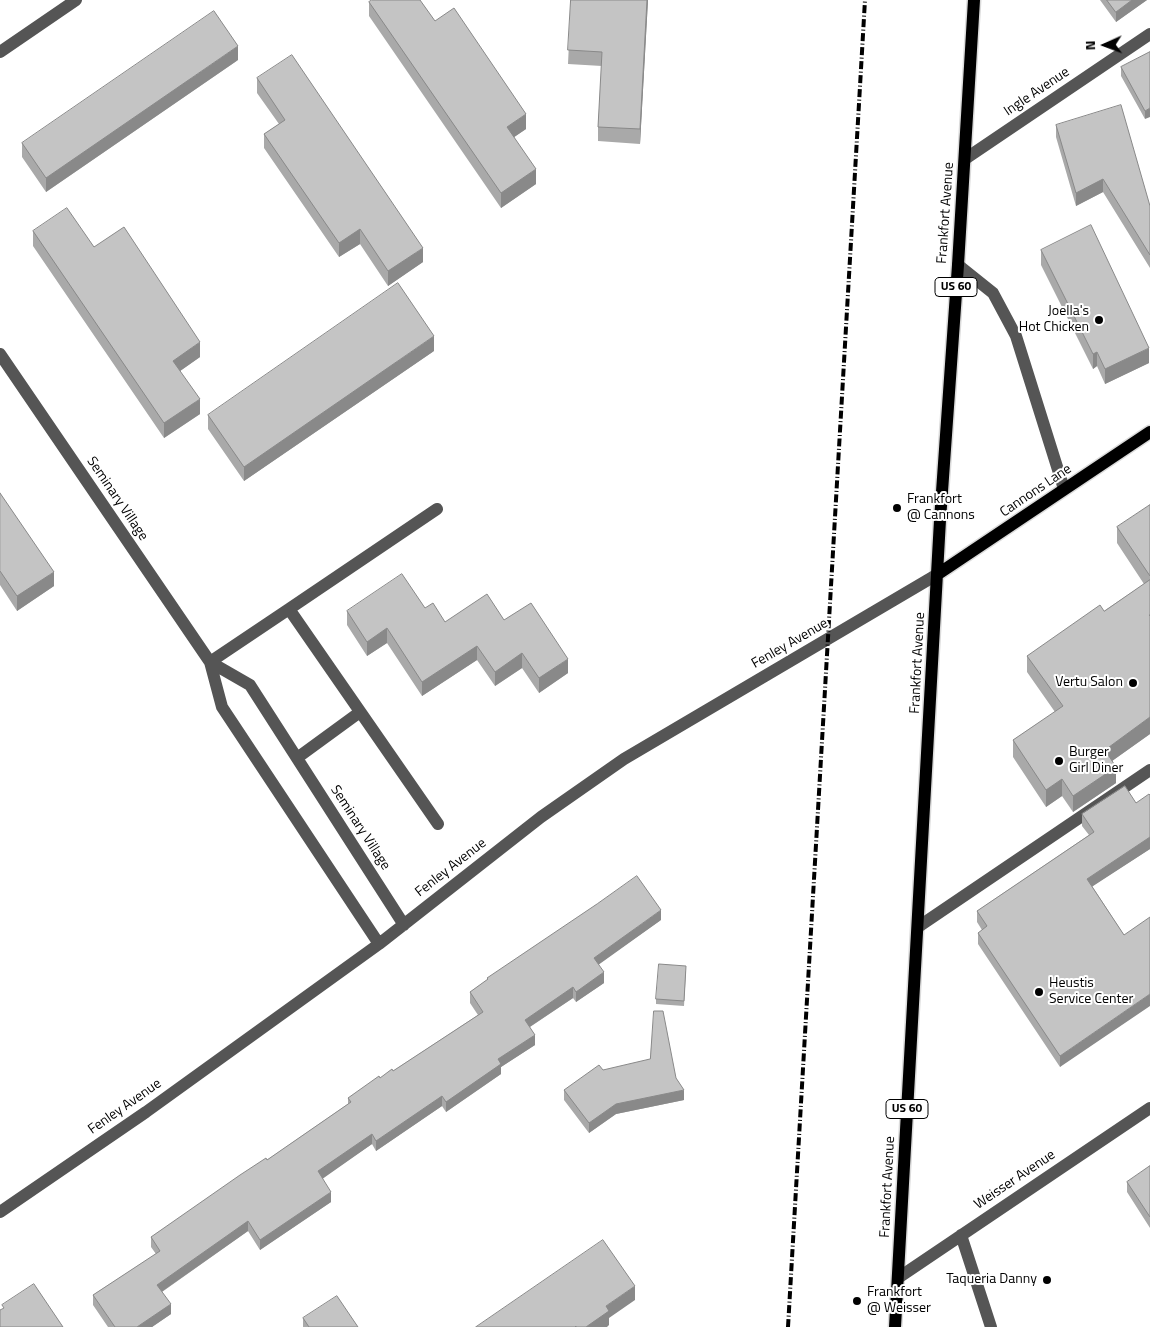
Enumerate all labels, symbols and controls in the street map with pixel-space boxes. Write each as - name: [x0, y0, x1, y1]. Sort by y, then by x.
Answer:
- north arrow: [1080, 20, 1130, 70]
- text: N: [1079, 40, 1100, 51]
- street label: Ingle Avenue: [1001, 64, 1073, 120]
- street label: Frankfort Avenue: [934, 162, 958, 264]
- road number: US 60: [935, 278, 977, 296]
- place label: Joella's Hot Chicken: [1019, 304, 1089, 336]
- marker: Joella's Hot Chicken: [1093, 314, 1105, 326]
- street label: Seminary Village: [83, 454, 151, 544]
- street label: Cannons Lane: [997, 461, 1075, 521]
- place label: Frankfort @ Cannons: [907, 492, 975, 524]
- marker: Frankfort @ Cannons: [891, 502, 903, 514]
- street label: Frankfort Avenue: [907, 612, 929, 714]
- street label: Fenley Avenue: [749, 615, 831, 673]
- place label: Vertu Salon: [1055, 675, 1123, 691]
- marker: Vertu Salon: [1127, 677, 1139, 689]
- place label: Burger Girl Diner: [1069, 745, 1123, 778]
- marker: Burger Girl Diner: [1053, 755, 1065, 767]
- street label: Seminary Village: [326, 782, 394, 874]
- street label: Fenley Avenue: [412, 835, 490, 901]
- place label: Heustis Service Center: [1049, 976, 1133, 1009]
- marker: Heustis Service Center: [1033, 986, 1045, 998]
- street label: Fenley Avenue: [85, 1076, 165, 1138]
- road number: US 60: [886, 1100, 928, 1118]
- street label: Frankfort Avenue: [877, 1136, 899, 1238]
- street label: Weisser Avenue: [971, 1147, 1059, 1213]
- place label: Taqueria Danny: [946, 1272, 1037, 1288]
- marker: Taqueria Danny: [1041, 1274, 1053, 1286]
- place label: Frankfort @ Weisser: [867, 1285, 931, 1318]
- marker: Frankfort @ Weisser: [851, 1295, 863, 1307]

